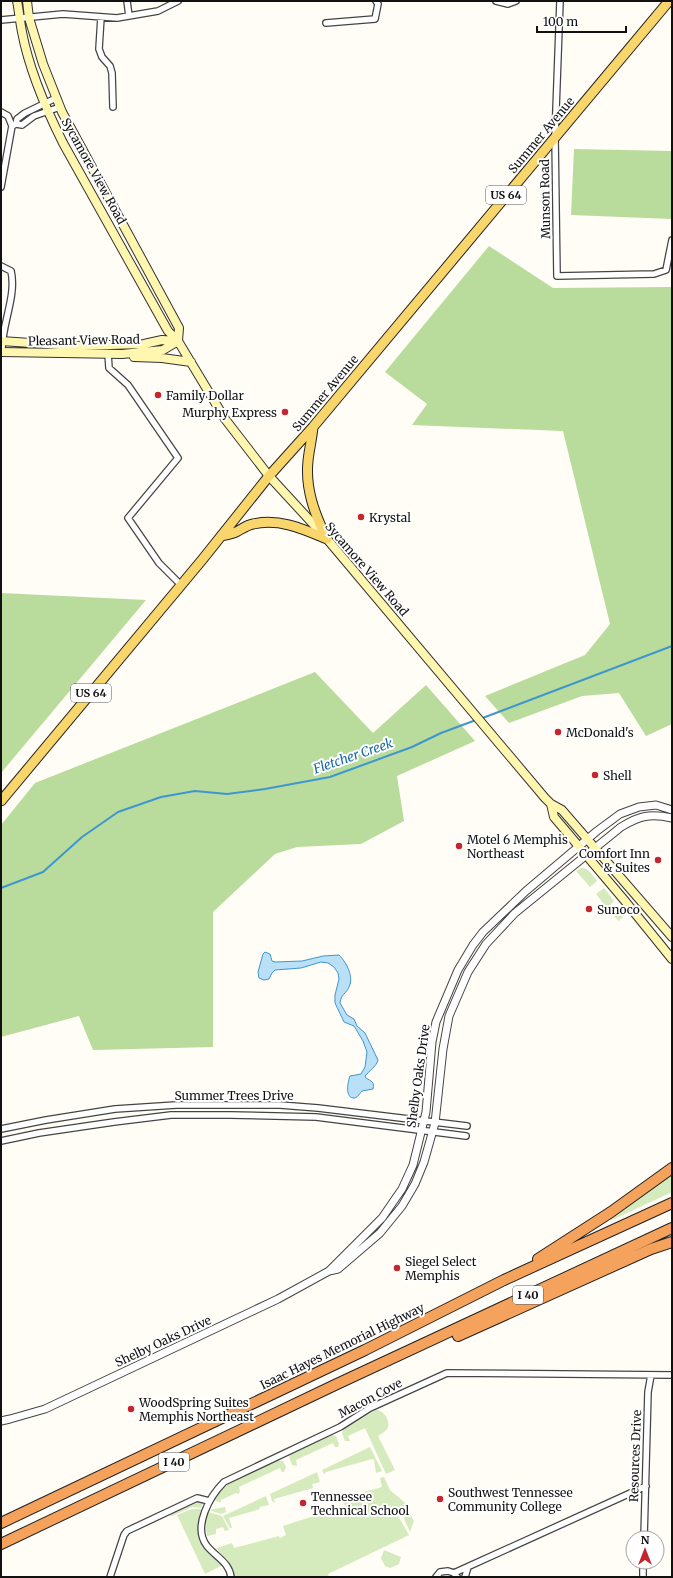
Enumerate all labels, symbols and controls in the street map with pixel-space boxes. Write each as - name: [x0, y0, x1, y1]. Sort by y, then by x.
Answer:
- scale bar: [537, 8, 626, 34]
- text: 100 m: [543, 14, 578, 29]
- street label: Summer Avenue: [505, 94, 577, 176]
- street label: Sycamore View Road: [58, 115, 130, 227]
- street label: Munson Road: [537, 159, 553, 239]
- road number: US 64: [486, 186, 526, 204]
- street label: Pleasant View Road: [28, 332, 140, 348]
- street label: Summer Avenue: [289, 352, 361, 434]
- place label: Family Dollar: [166, 388, 244, 403]
- marker: Family Dollar: [153, 390, 163, 400]
- place label: Murphy Express: [182, 405, 277, 420]
- marker: Murphy Express: [280, 407, 290, 417]
- place label: Krystal: [369, 510, 411, 525]
- marker: Krystal: [356, 512, 366, 522]
- street label: Sycamore View Road: [322, 519, 412, 619]
- road number: US 64: [71, 684, 111, 702]
- place label: McDonald's: [566, 725, 634, 740]
- marker: McDonald's: [553, 727, 563, 737]
- water label: Fletcher Creek: [310, 734, 395, 778]
- place label: Shell: [603, 768, 632, 783]
- marker: Shell: [590, 770, 600, 780]
- place label: Motel 6 Memphis Northeast: [467, 832, 568, 861]
- marker: Motel 6 Memphis Northeast: [454, 841, 464, 851]
- place label: Comfort Inn & Suites: [579, 846, 650, 875]
- marker: Comfort Inn & Suites: [653, 855, 663, 865]
- place label: Sunoco: [597, 902, 640, 917]
- marker: Sunoco: [584, 904, 594, 914]
- street label: Shelby Oaks Drive: [403, 1023, 433, 1129]
- street label: Summer Trees Drive: [175, 1088, 293, 1103]
- place label: Siegel Select Memphis: [405, 1254, 477, 1283]
- marker: Siegel Select Memphis: [392, 1263, 402, 1273]
- road number: I 40: [513, 1286, 543, 1304]
- street label: Isaac Hayes Memorial Highway: [257, 1300, 427, 1392]
- street label: Shelby Oaks Drive: [113, 1312, 213, 1370]
- street label: Macon Cove: [336, 1375, 404, 1421]
- place label: WoodSpring Suites Memphis Northeast: [138, 1395, 254, 1424]
- marker: WoodSpring Suites Memphis Northeast: [126, 1404, 136, 1414]
- street label: Resources Drive: [626, 1410, 644, 1502]
- road number: I 40: [159, 1453, 189, 1471]
- place label: Southwest Tennessee Community College: [448, 1485, 573, 1514]
- place label: Tennessee Technical School: [311, 1489, 409, 1518]
- marker: Southwest Tennessee Community College: [435, 1494, 445, 1504]
- marker: Tennessee Technical School: [298, 1498, 308, 1508]
- north arrow: [625, 1530, 665, 1570]
- text: N: [641, 1533, 650, 1547]

